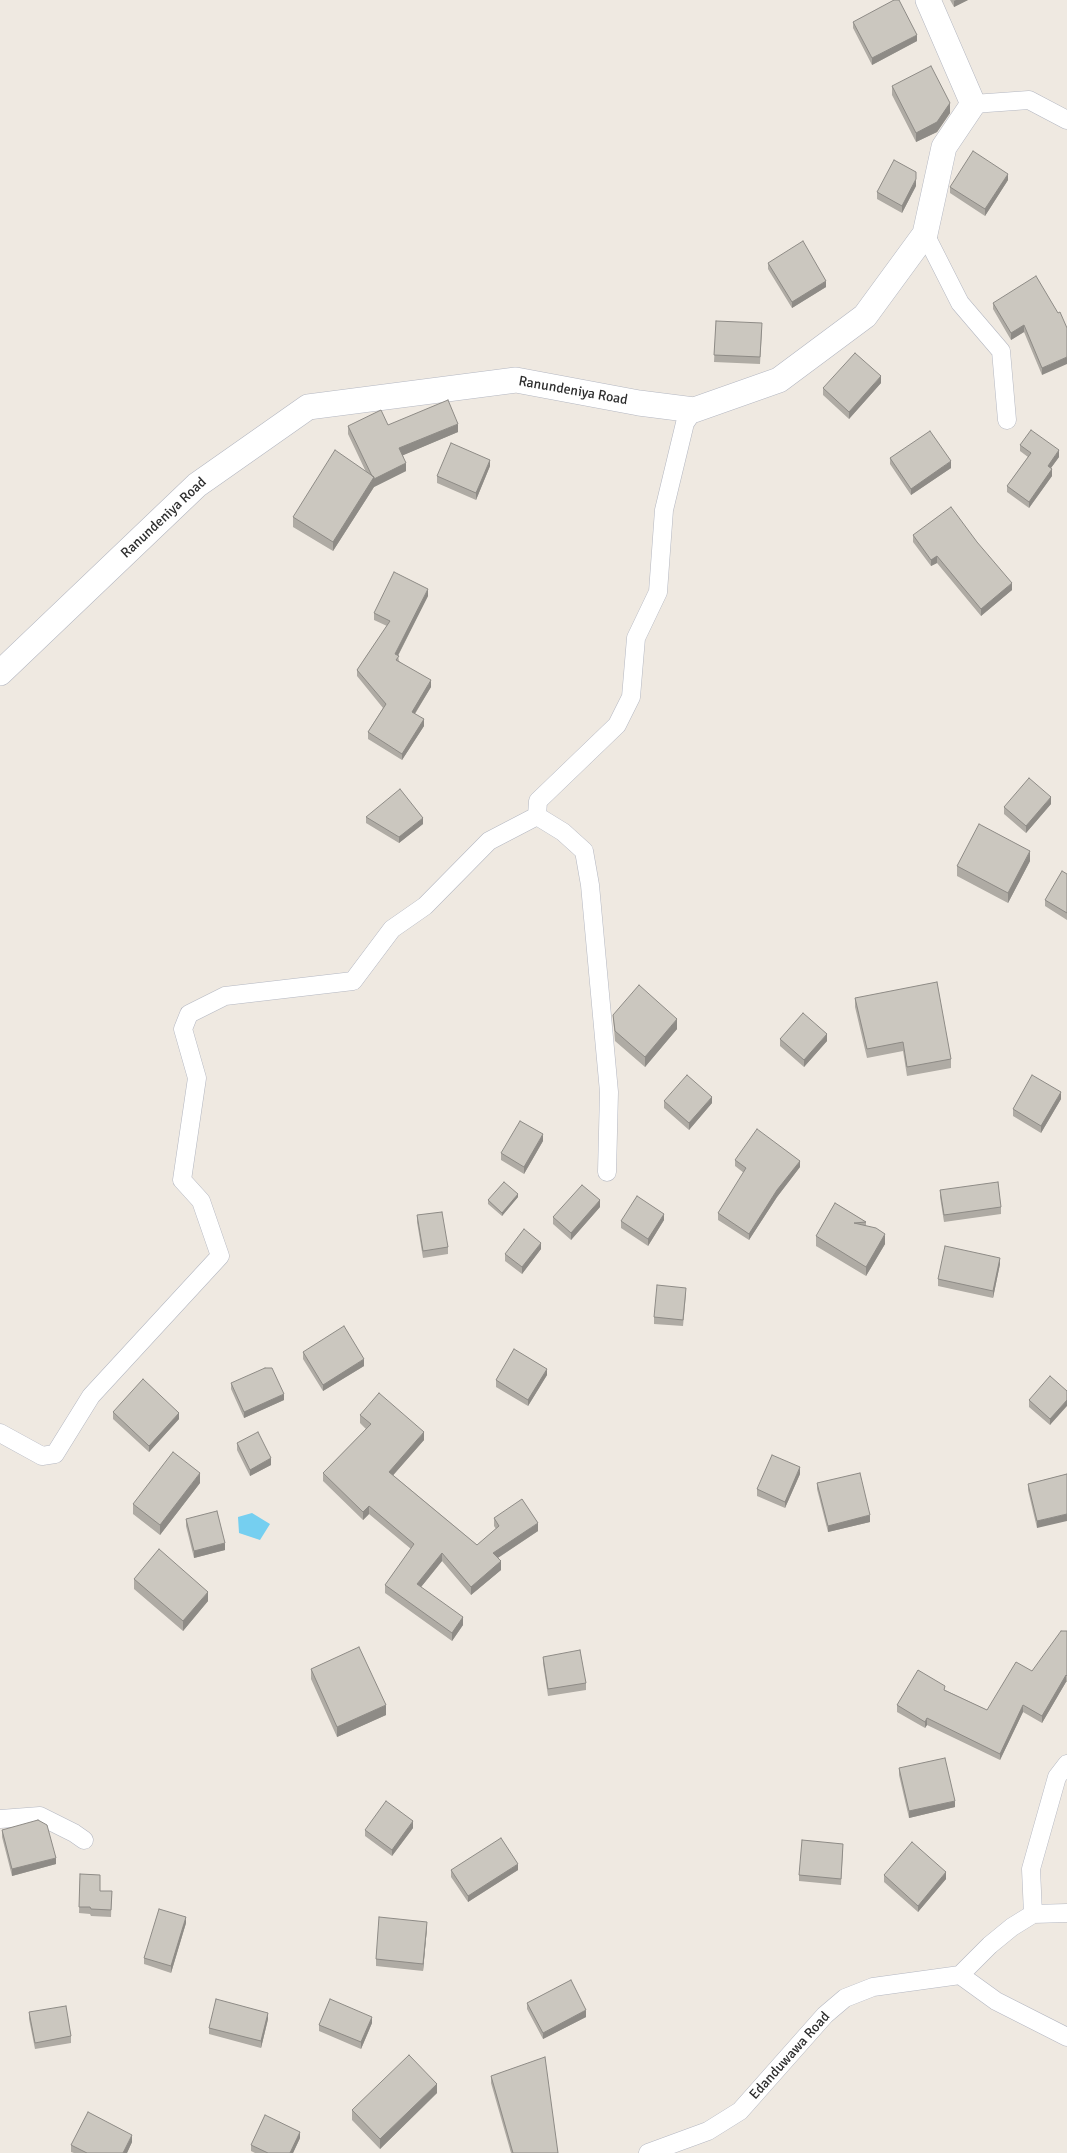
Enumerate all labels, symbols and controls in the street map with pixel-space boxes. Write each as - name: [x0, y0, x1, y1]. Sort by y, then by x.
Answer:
- street label: Ranundeniya Road: [517, 373, 629, 409]
- street label: Ranundeniya Road: [118, 474, 210, 562]
- street label: Edanduwawa Road: [746, 2009, 834, 2103]

